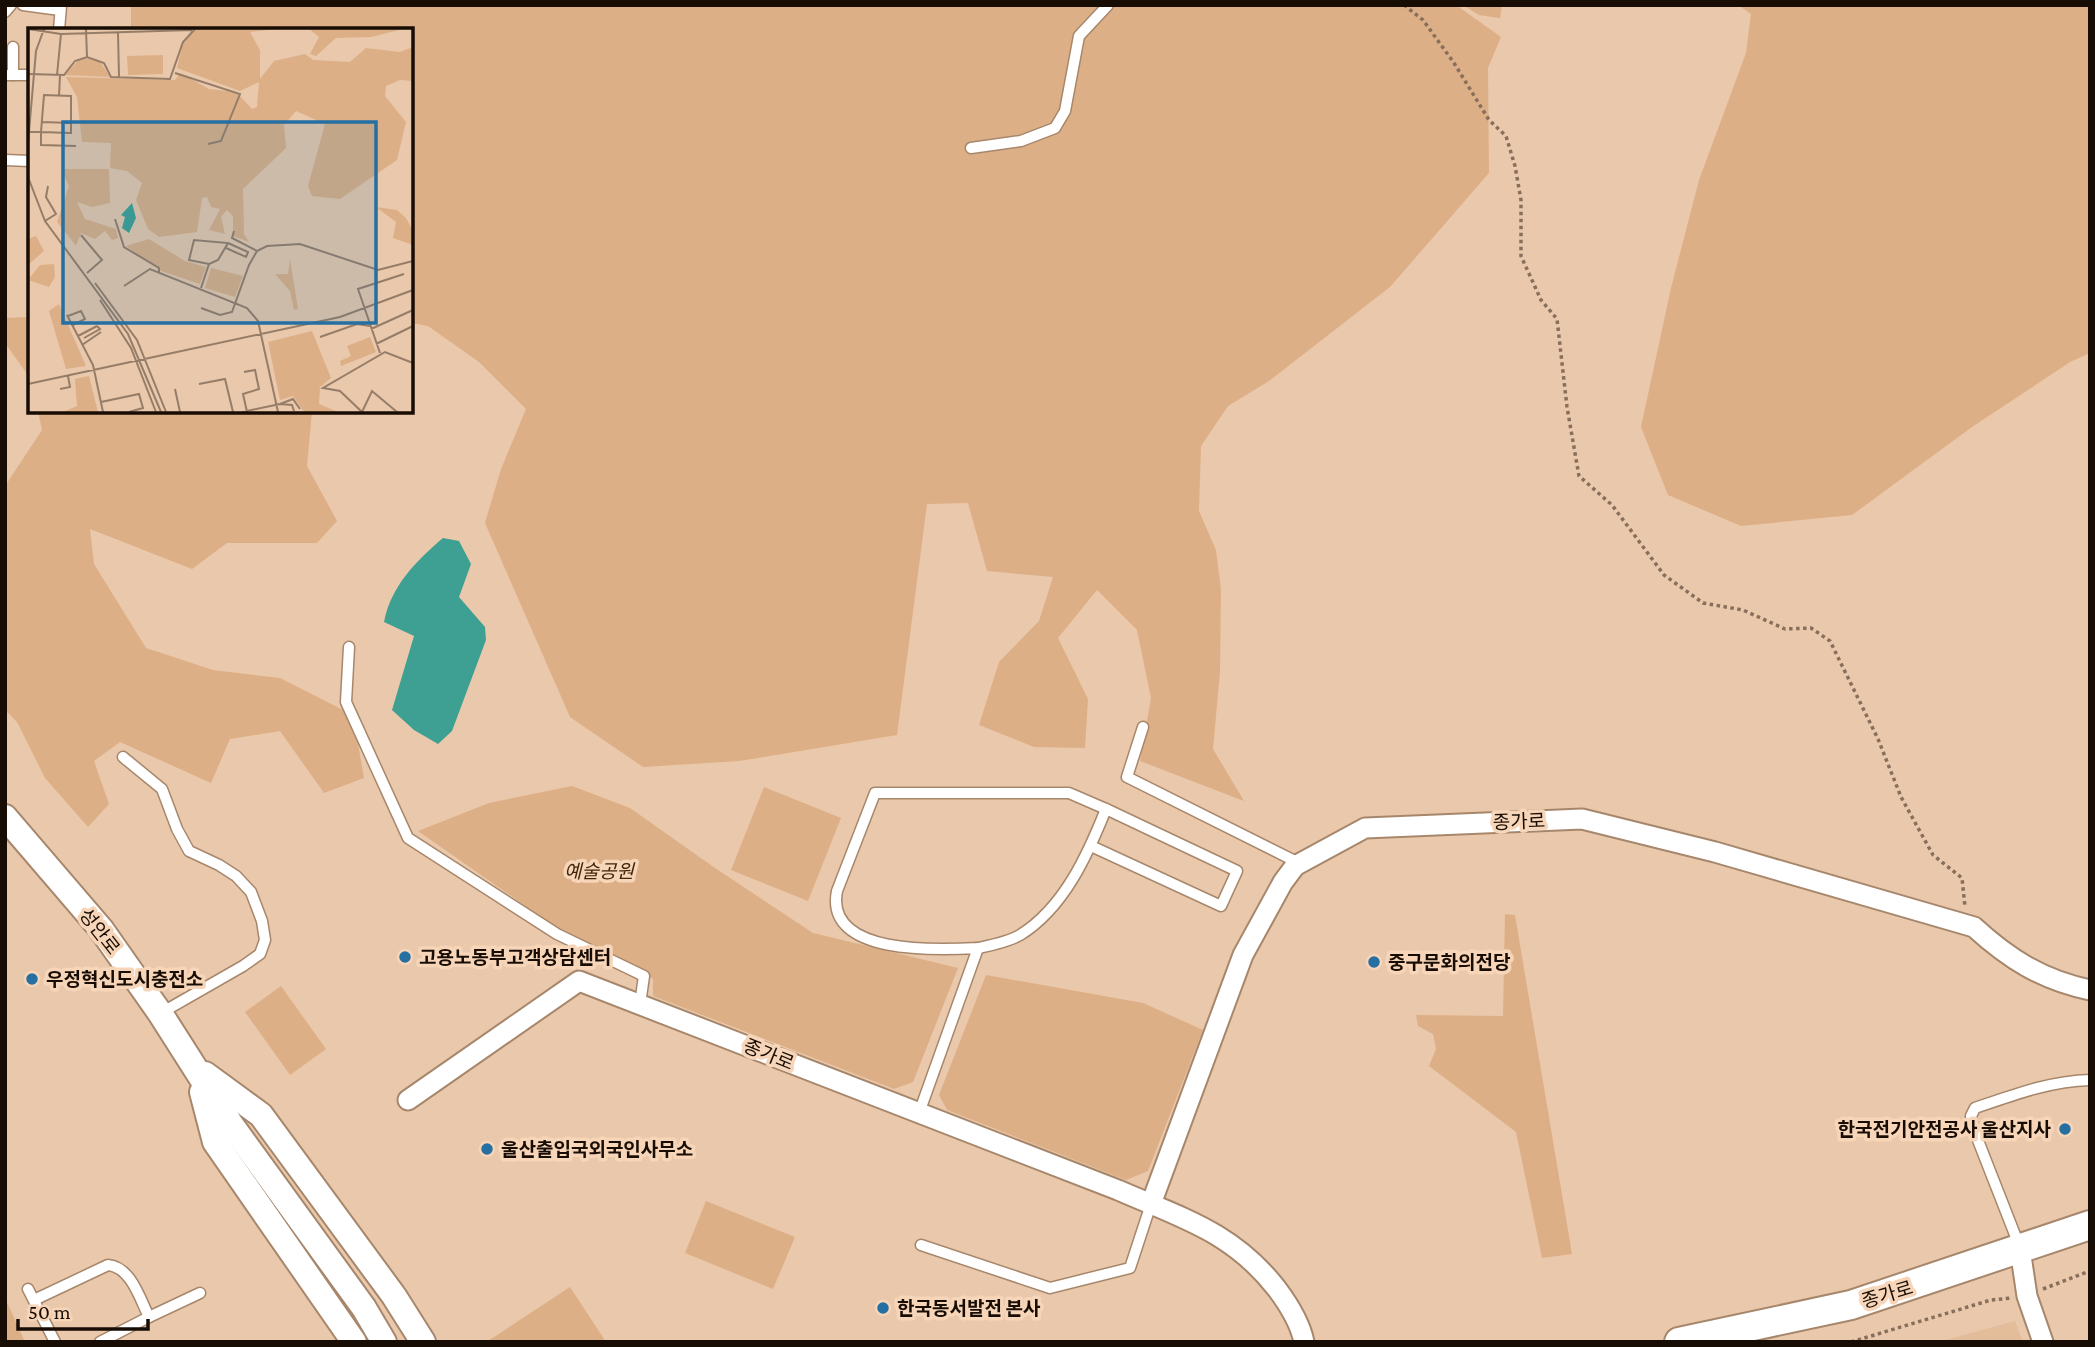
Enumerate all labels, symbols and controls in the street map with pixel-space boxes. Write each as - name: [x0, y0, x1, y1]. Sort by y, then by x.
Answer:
- inset map: [28, 28, 413, 413]
- street label: 종가로: [1492, 810, 1546, 833]
- park label: 예술공원: [564, 861, 635, 882]
- street label: 성안로: [75, 904, 124, 958]
- place label: 고용노동부고객상담센터: [419, 947, 611, 968]
- marker: 고용노동부고객상담센터: [397, 949, 413, 965]
- place label: 중구문화의전당: [1388, 952, 1511, 973]
- marker: 중구문화의전당: [1366, 954, 1382, 970]
- place label: 우정혁신도시충전소: [46, 969, 203, 990]
- marker: 우정혁신도시충전소: [24, 971, 40, 987]
- street label: 종가로: [741, 1035, 797, 1074]
- place label: 한국전기안전공사 울산지사: [1838, 1119, 2052, 1140]
- marker: 한국전기안전공사 울산지사: [2057, 1121, 2073, 1137]
- place label: 울산출입국외국인사무소: [501, 1139, 693, 1160]
- marker: 울산출입국외국인사무소: [479, 1141, 495, 1157]
- street label: 종가로: [1859, 1277, 1915, 1312]
- scale bar: [18, 1288, 147, 1332]
- place label: 한국동서발전 본사: [897, 1298, 1041, 1319]
- text: 50 m: [28, 1300, 71, 1324]
- marker: 한국동서발전 본사: [875, 1300, 891, 1316]

